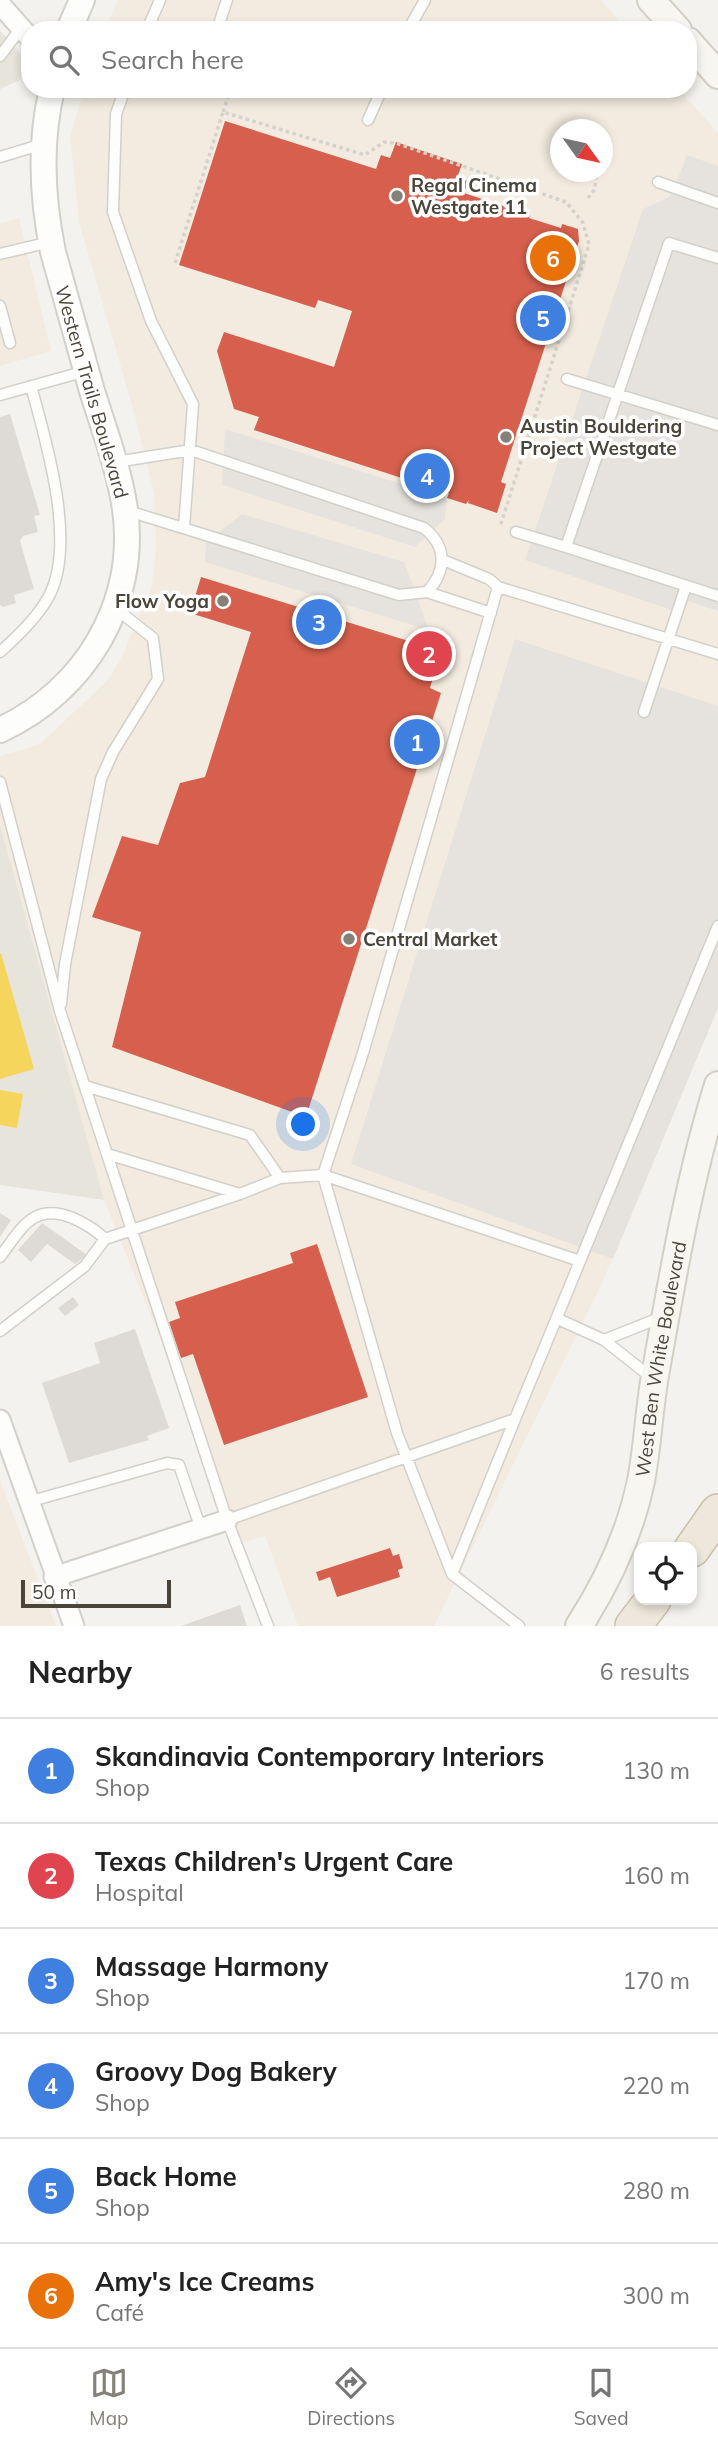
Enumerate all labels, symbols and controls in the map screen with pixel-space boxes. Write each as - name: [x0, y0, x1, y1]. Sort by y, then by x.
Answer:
- search box: [21, 21, 697, 98]
- icon: search: [45, 41, 83, 79]
- text: Search here: [101, 43, 244, 76]
- north arrow: [550, 119, 613, 182]
- place label: Regal Cinema Westgate 11: [411, 173, 537, 219]
- marker: Regal Cinema Westgate 11: [389, 188, 405, 204]
- pin: 6: [530, 232, 576, 284]
- street label: Western Trails Boulevard: [50, 283, 134, 501]
- pin: 5: [520, 292, 566, 344]
- place label: Austin Bouldering Project Westgate: [520, 414, 682, 460]
- marker: Austin Bouldering Project Westgate: [498, 429, 514, 445]
- pin: 4: [404, 450, 450, 502]
- place label: Flow Yoga: [115, 589, 209, 613]
- marker: Flow Yoga: [215, 593, 231, 609]
- pin: 3: [296, 596, 342, 648]
- pin: 2: [406, 628, 452, 680]
- pin: 1: [394, 716, 440, 768]
- place label: Central Market: [363, 927, 497, 951]
- marker: Central Market: [341, 931, 357, 947]
- your location: [286, 1107, 320, 1141]
- street label: West Ben White Boulevard: [630, 1239, 691, 1479]
- map controls: [634, 1542, 697, 1605]
- button: locate: [634, 1542, 697, 1605]
- scale bar: [21, 1577, 172, 1609]
- text: 50 m: [32, 1580, 76, 1604]
- text: Nearby: [28, 1653, 132, 1691]
- text: 6 results: [600, 1657, 690, 1686]
- text: Skandinavia Contemporary Interiors: [95, 1740, 544, 1773]
- text: 1: [44, 1756, 58, 1785]
- text: 130 m: [622, 1756, 690, 1785]
- text: Shop: [95, 1773, 150, 1802]
- text: Texas Children's Urgent Care: [95, 1845, 453, 1878]
- text: 2: [44, 1861, 58, 1890]
- text: 160 m: [622, 1861, 690, 1890]
- text: Hospital: [95, 1878, 184, 1907]
- text: Massage Harmony: [95, 1950, 328, 1983]
- text: 3: [44, 1966, 58, 1995]
- text: 170 m: [622, 1966, 690, 1995]
- text: Shop: [95, 1983, 150, 2012]
- text: Groovy Dog Bakery: [95, 2055, 337, 2088]
- text: 4: [44, 2071, 58, 2100]
- text: 220 m: [622, 2071, 690, 2100]
- text: Shop: [95, 2088, 150, 2117]
- text: Back Home: [95, 2160, 237, 2193]
- text: 5: [44, 2176, 58, 2205]
- text: 280 m: [622, 2176, 690, 2205]
- text: Shop: [95, 2193, 150, 2222]
- text: Amy's Ice Creams: [95, 2265, 315, 2298]
- text: 6: [44, 2281, 58, 2310]
- text: 300 m: [622, 2281, 690, 2310]
- text: Café: [95, 2298, 144, 2327]
- tab: Map: [89, 2364, 128, 2430]
- tab: Directions: [307, 2364, 395, 2430]
- tab: Saved: [574, 2364, 629, 2430]

